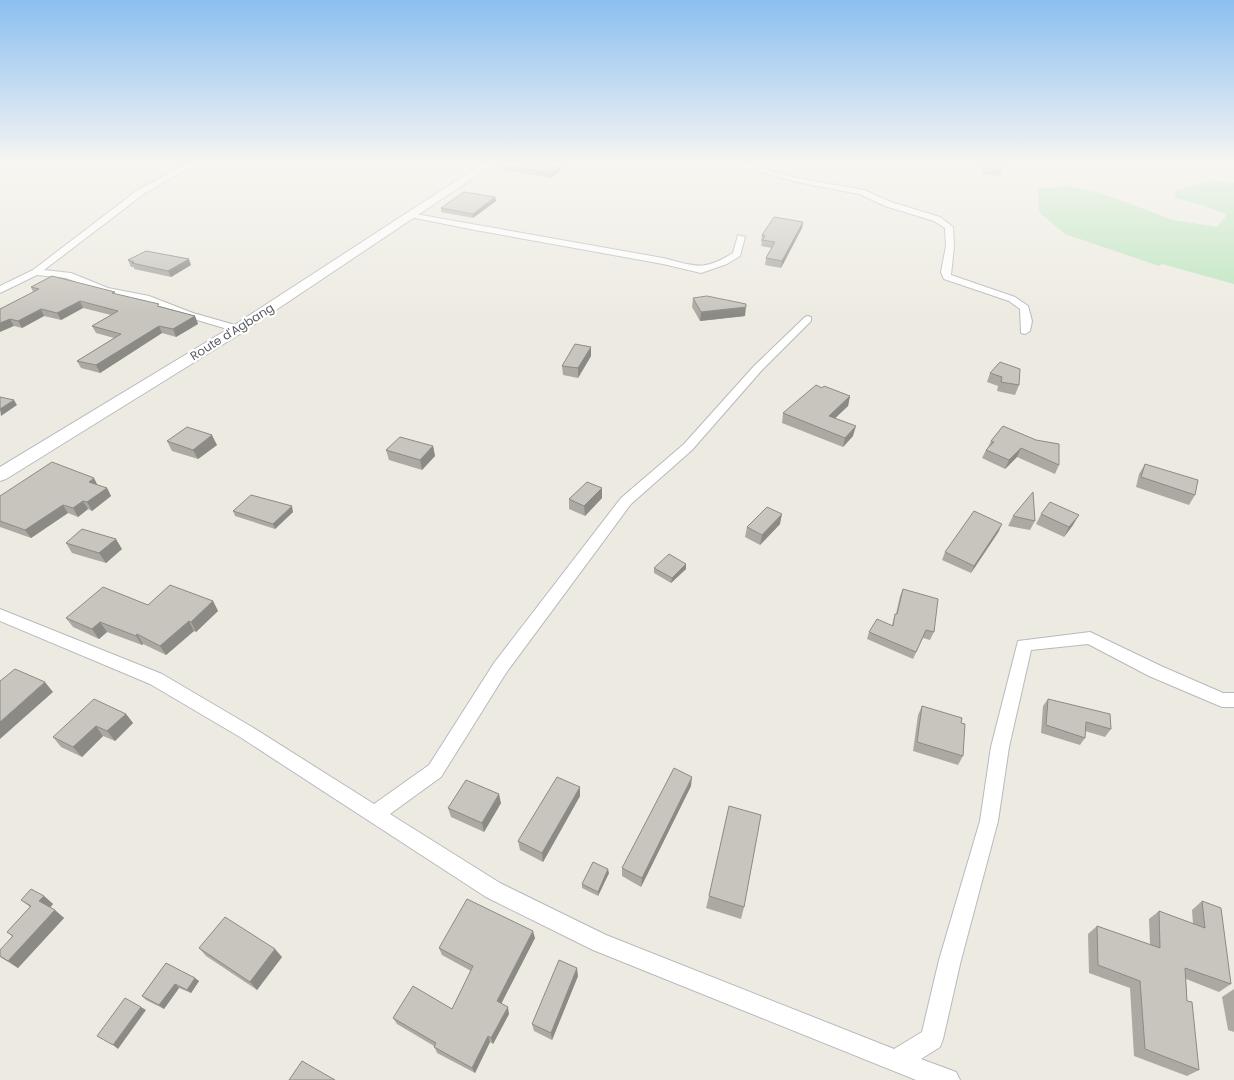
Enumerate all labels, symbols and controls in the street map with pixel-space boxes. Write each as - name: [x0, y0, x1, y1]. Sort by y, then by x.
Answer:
- street label: Route d'Agbang: [187, 299, 277, 364]

